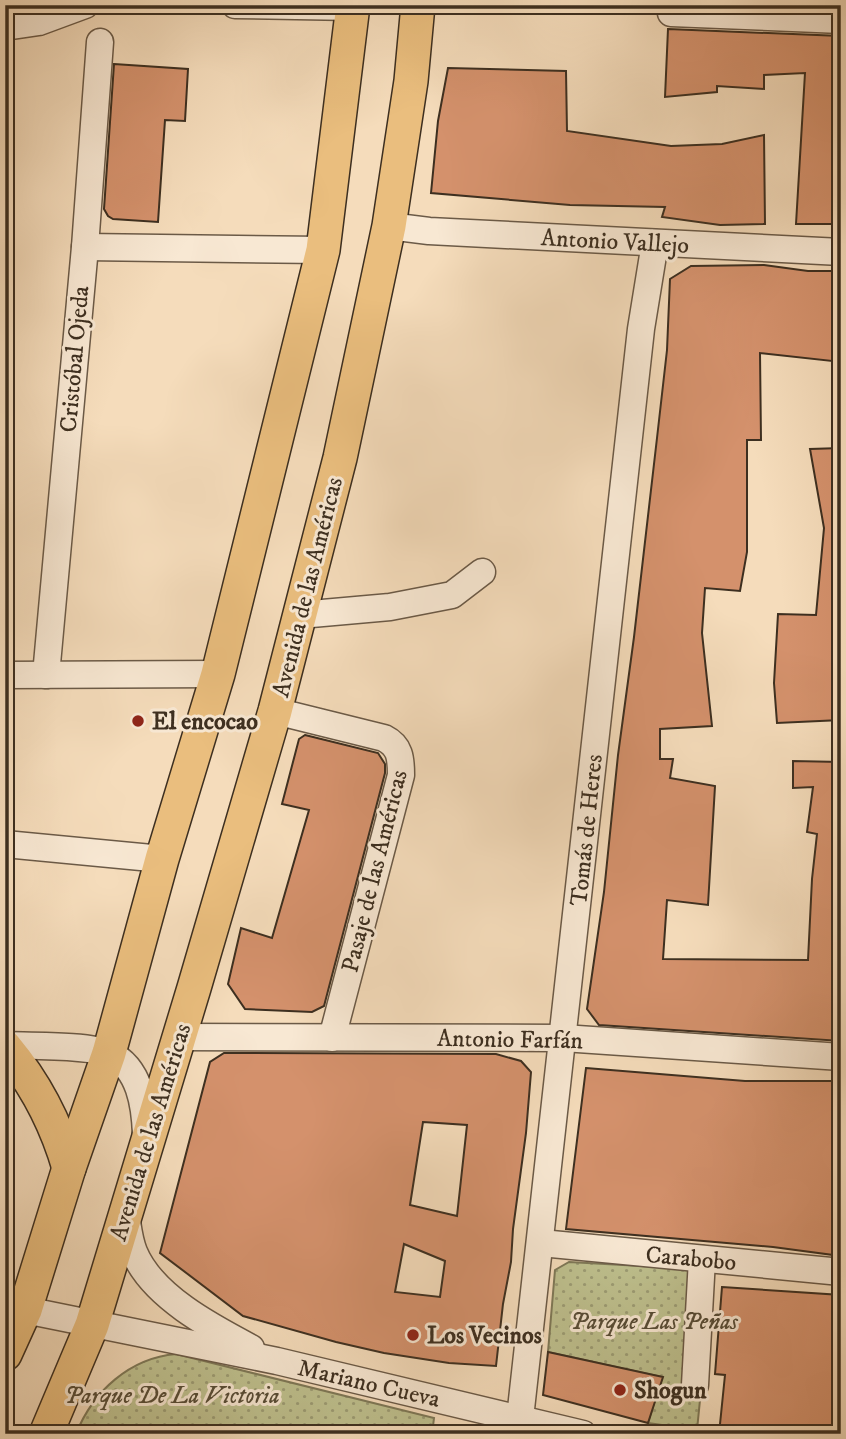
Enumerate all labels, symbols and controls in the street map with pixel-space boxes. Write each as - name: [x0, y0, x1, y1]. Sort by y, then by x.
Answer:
- street label: Antonio Vallejo: [540, 223, 690, 261]
- street label: Cristóbal Ojeda: [54, 284, 96, 434]
- street label: Avenida de las Américas: [266, 474, 350, 700]
- place label: El encocao: [152, 707, 258, 737]
- marker: El encocao: [130, 713, 146, 729]
- street label: Tomás de Heres: [564, 753, 610, 907]
- street label: Pasaje de las Américas: [335, 767, 415, 976]
- street label: Avenida de las Américas: [104, 1020, 198, 1245]
- street label: Antonio Farfán: [437, 1024, 584, 1056]
- street label: Carabobo: [644, 1240, 738, 1278]
- park label: Parque Las Peñas: [570, 1307, 739, 1337]
- place label: Los Vecinos: [427, 1321, 542, 1351]
- marker: Los Vecinos: [405, 1327, 421, 1343]
- street label: Mariano Cueva: [295, 1353, 444, 1415]
- place label: Shogun: [634, 1376, 707, 1406]
- park label: Parque De La Victoria: [64, 1381, 280, 1411]
- marker: Shogun: [612, 1382, 628, 1398]

